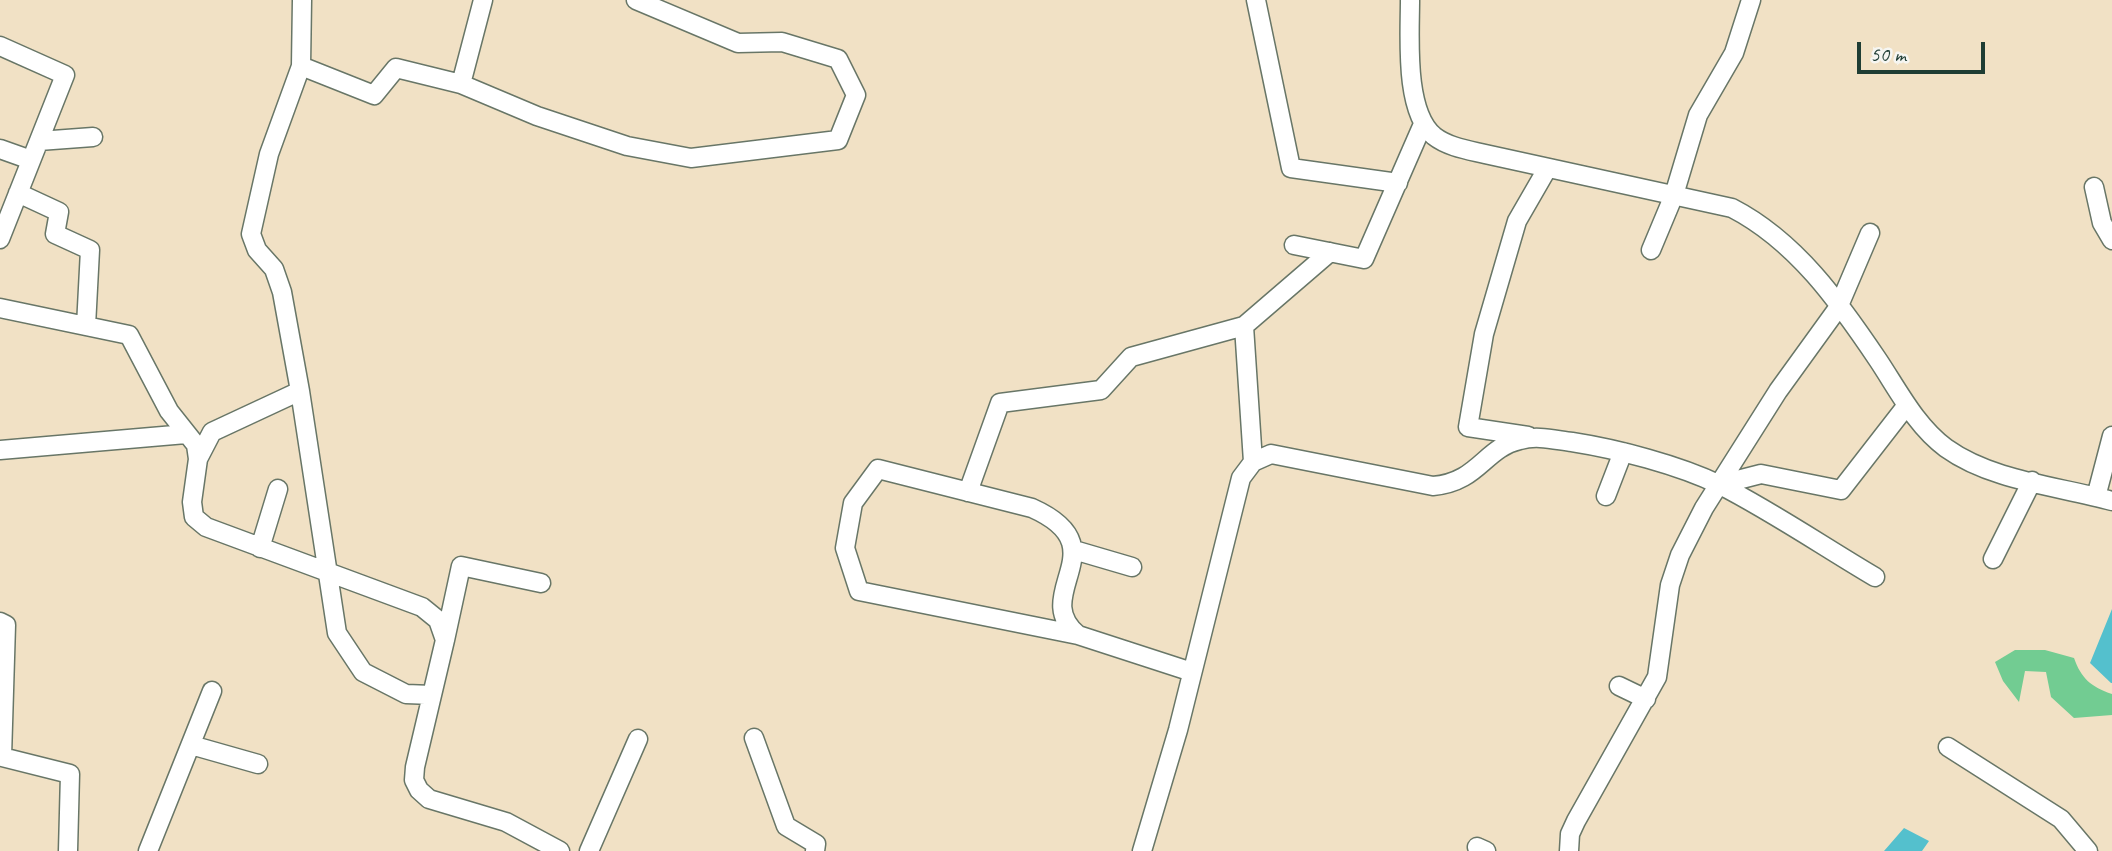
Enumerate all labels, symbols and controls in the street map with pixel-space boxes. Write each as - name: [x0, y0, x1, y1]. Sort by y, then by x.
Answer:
- scale bar: [1860, 28, 1988, 72]
- text: 50 m: [1870, 41, 1906, 67]

